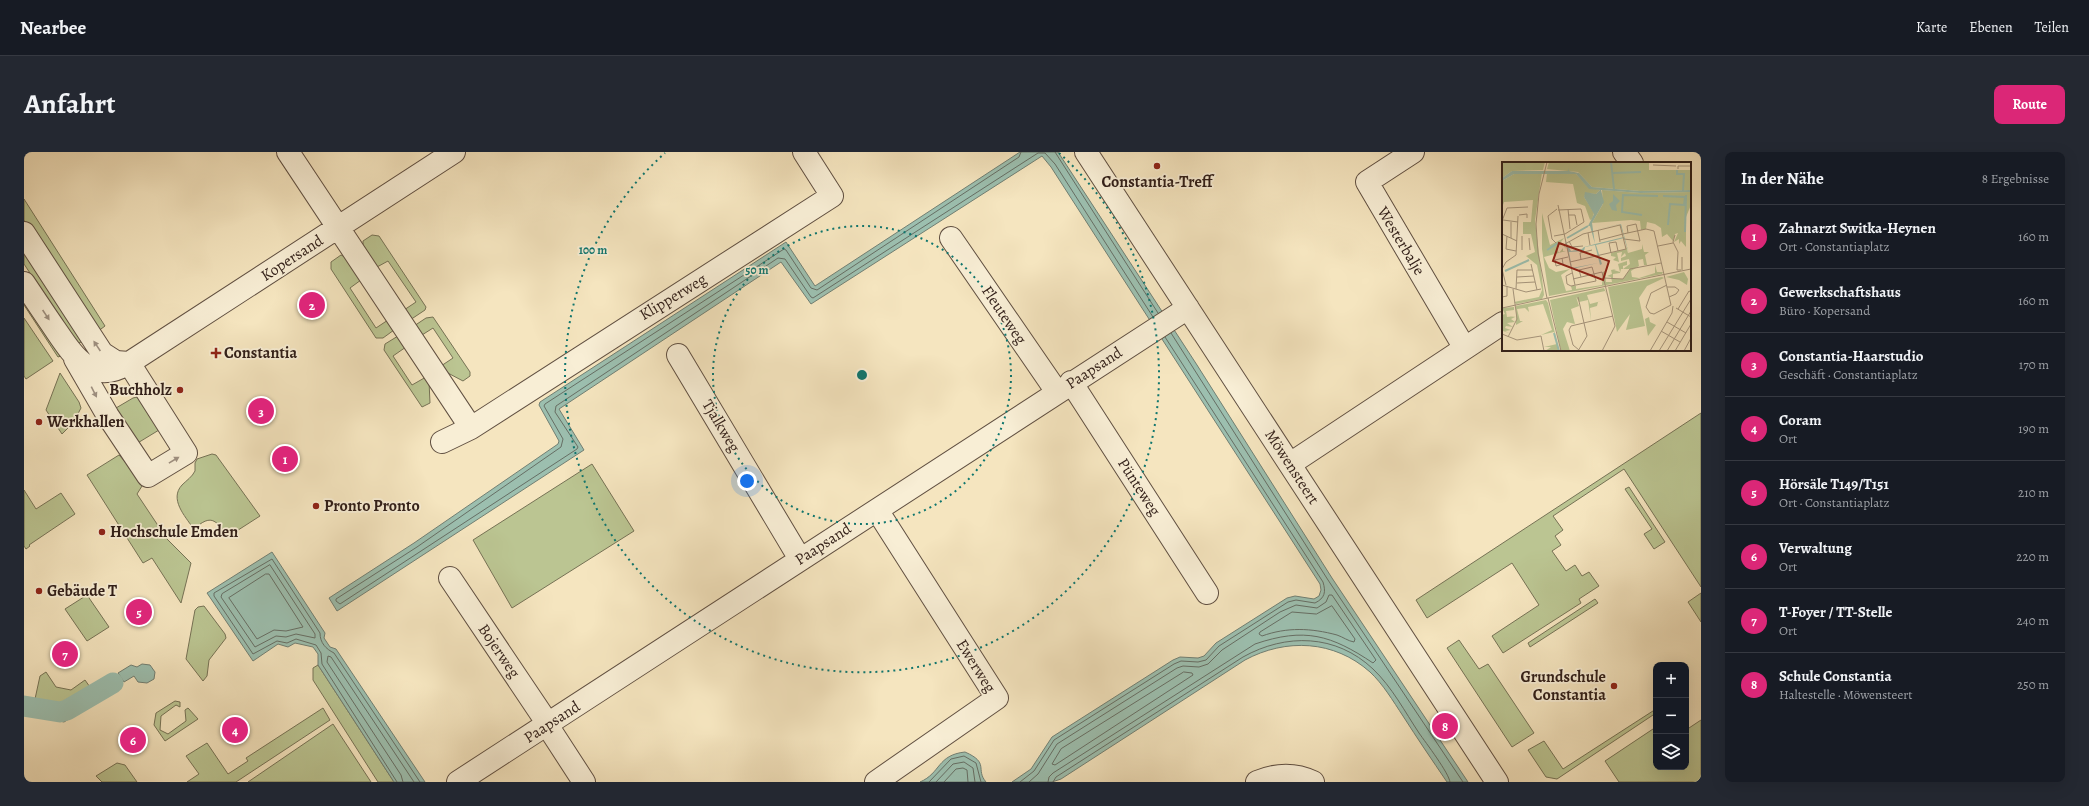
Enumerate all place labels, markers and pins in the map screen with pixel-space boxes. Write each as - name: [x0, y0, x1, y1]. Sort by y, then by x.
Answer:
- marker: Constantia-Treff: [1152, 161, 1162, 171]
- place label: Constantia-Treff: [1101, 171, 1215, 193]
- pin: 2: [299, 290, 325, 320]
- place label: Constantia: [224, 342, 297, 364]
- marker: Constantia: [211, 348, 221, 358]
- centre of rings: [855, 368, 869, 382]
- place label: Buchholz: [109, 379, 172, 401]
- marker: Buchholz: [175, 385, 185, 395]
- pin: 3: [248, 396, 274, 426]
- place label: Werkhallen: [46, 411, 125, 433]
- marker: Werkhallen: [34, 417, 44, 427]
- pin: 1: [272, 444, 298, 474]
- place label: Pronto Pronto: [324, 495, 420, 517]
- marker: Pronto Pronto: [311, 501, 321, 511]
- place label: Hochschule Emden: [110, 521, 238, 543]
- marker: Hochschule Emden: [97, 527, 107, 537]
- place label: Gebäude T: [47, 580, 117, 602]
- marker: Gebäude T: [34, 586, 44, 596]
- pin: 5: [126, 597, 152, 627]
- pin: 7: [52, 639, 78, 669]
- place label: Grundschule Constantia: [1521, 666, 1606, 706]
- marker: Grundschule Constantia: [1609, 681, 1619, 691]
- pin: 8: [1432, 711, 1458, 741]
- pin: 4: [222, 715, 248, 745]
- pin: 6: [120, 725, 146, 755]

